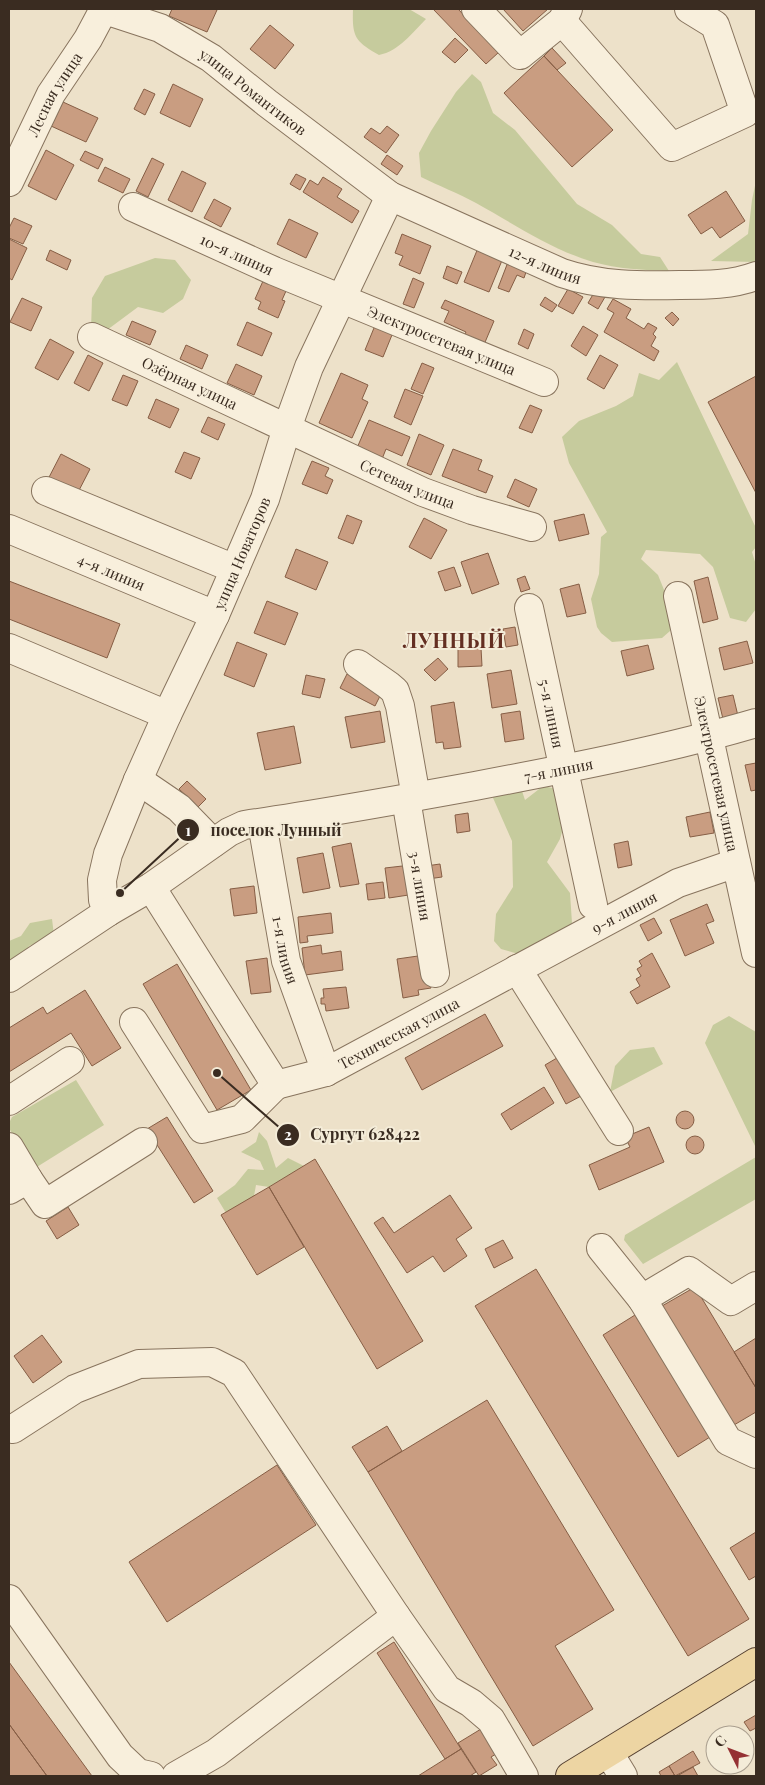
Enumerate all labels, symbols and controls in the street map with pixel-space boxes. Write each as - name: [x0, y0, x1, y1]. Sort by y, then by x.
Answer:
- street label: улица Романтиков: [195, 43, 311, 140]
- street label: Лесная улица: [22, 48, 87, 140]
- street label: 10-я линия: [197, 229, 277, 279]
- street label: 12-я линия: [506, 241, 583, 288]
- street label: Электросетевая улица: [364, 300, 519, 379]
- street label: Озёрная улица: [139, 352, 241, 414]
- street label: Сетевая улица: [357, 454, 458, 513]
- street label: улица Новаторов: [208, 494, 275, 614]
- street label: 4-я линия: [75, 549, 148, 595]
- district label: ЛУННЫЙ: [402, 626, 505, 653]
- street label: 5-я линия: [535, 677, 569, 750]
- street label: Электросетевая улица: [690, 694, 744, 854]
- street label: 7-я линия: [522, 753, 595, 786]
- callout: поселок Лунный: [175, 815, 351, 846]
- text: поселок Лунный: [210, 819, 342, 840]
- text: 1: [185, 820, 191, 840]
- street label: 3-я линия: [405, 849, 436, 922]
- street label: 9-я линия: [588, 886, 660, 938]
- street label: 1-я линия: [268, 914, 303, 986]
- street label: Техническая улица: [335, 992, 463, 1074]
- callout: Сургут 628422: [276, 1119, 430, 1150]
- text: Сургут 628422: [310, 1123, 420, 1144]
- text: 2: [284, 1124, 292, 1144]
- north arrow: [705, 1725, 755, 1775]
- text: С: [710, 1731, 730, 1751]

